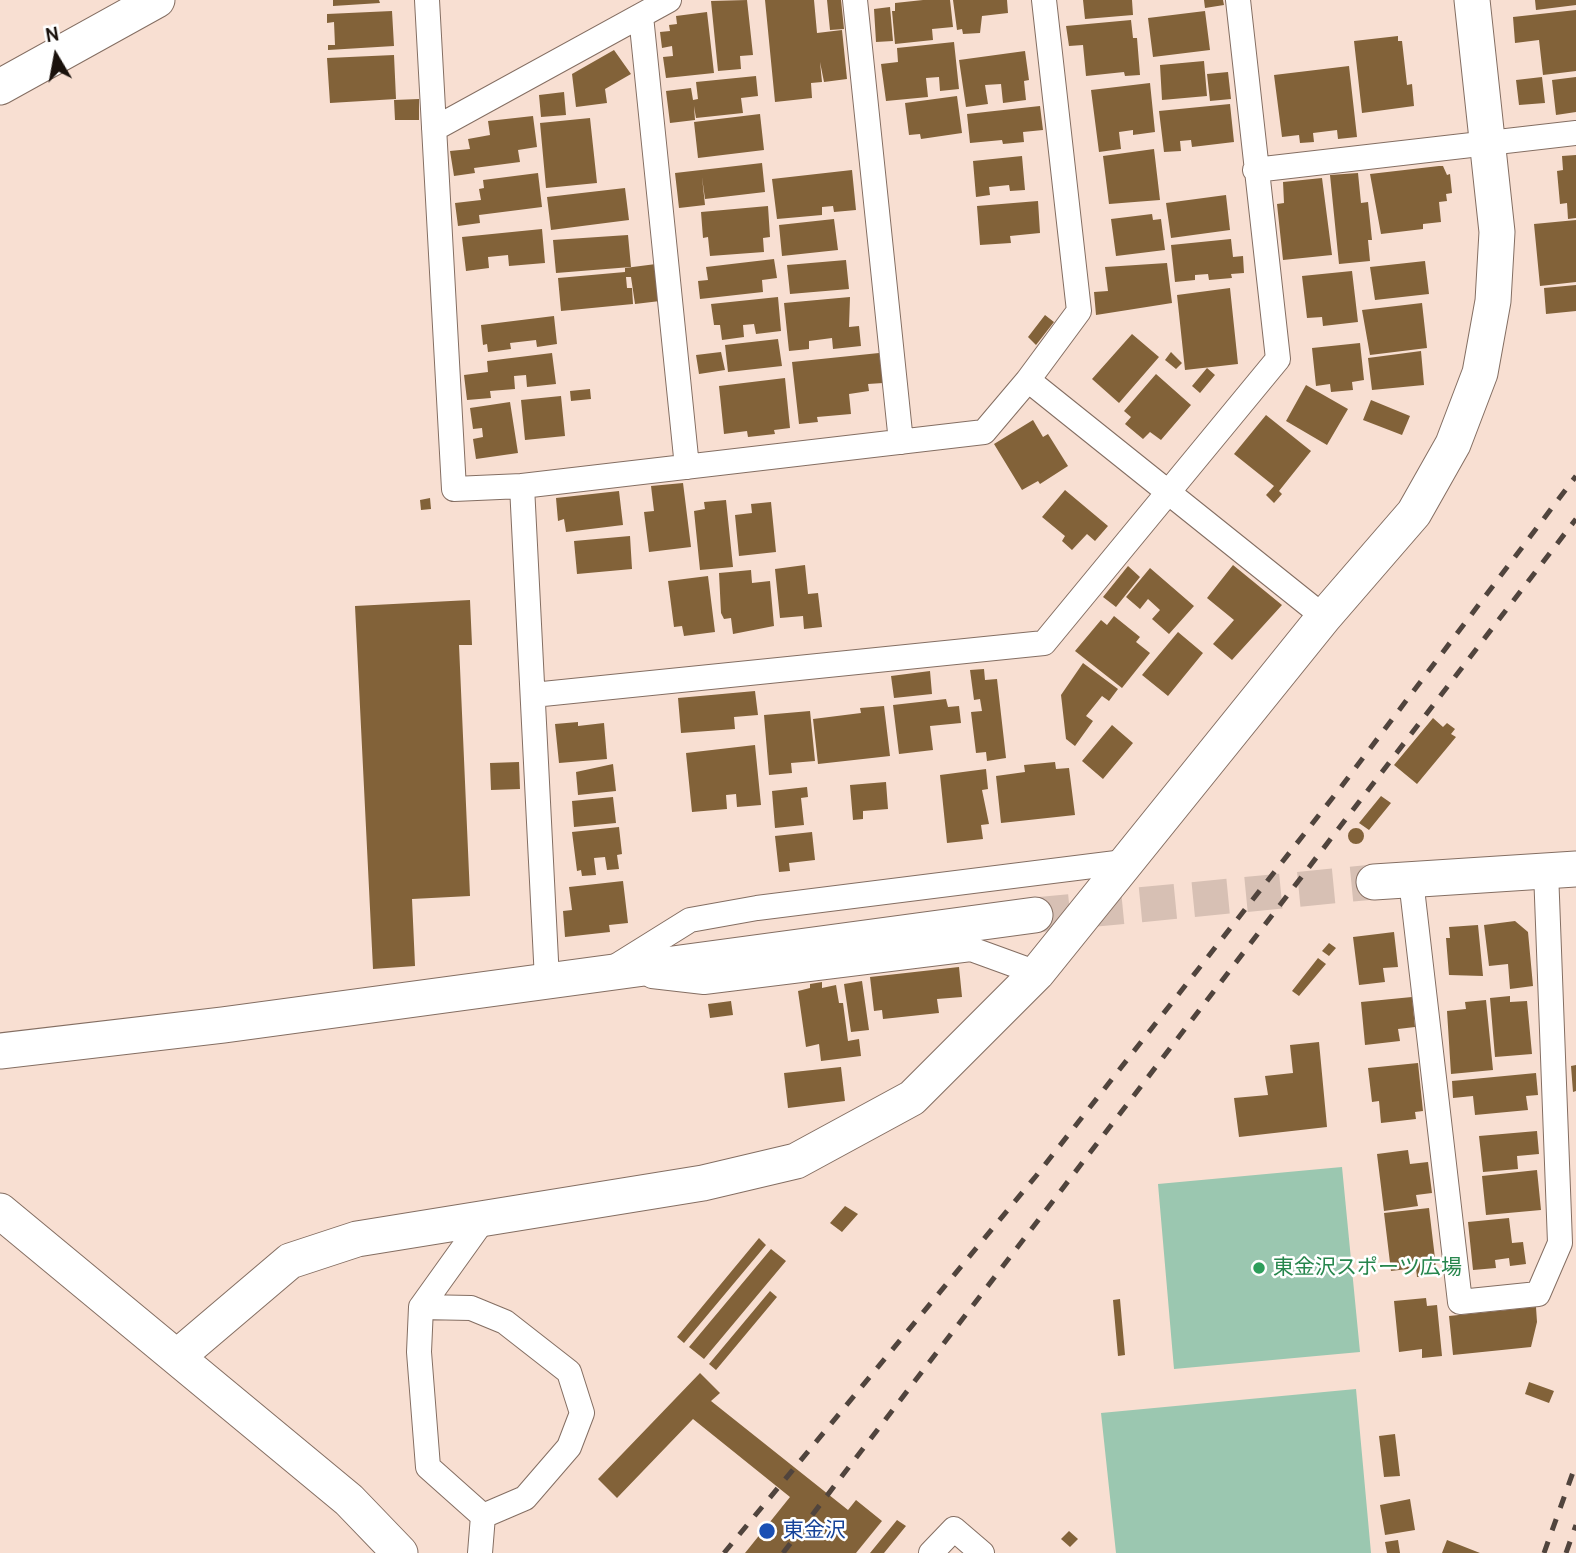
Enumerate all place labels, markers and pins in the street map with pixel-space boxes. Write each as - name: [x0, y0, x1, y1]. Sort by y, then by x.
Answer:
- place label: 東金沢スポーツ広場: [1273, 1255, 1462, 1281]
- marker: 東金沢スポーツ広場: [1251, 1260, 1267, 1276]
- place label: 東金沢: [783, 1518, 846, 1544]
- marker: 東金沢: [757, 1521, 777, 1541]

